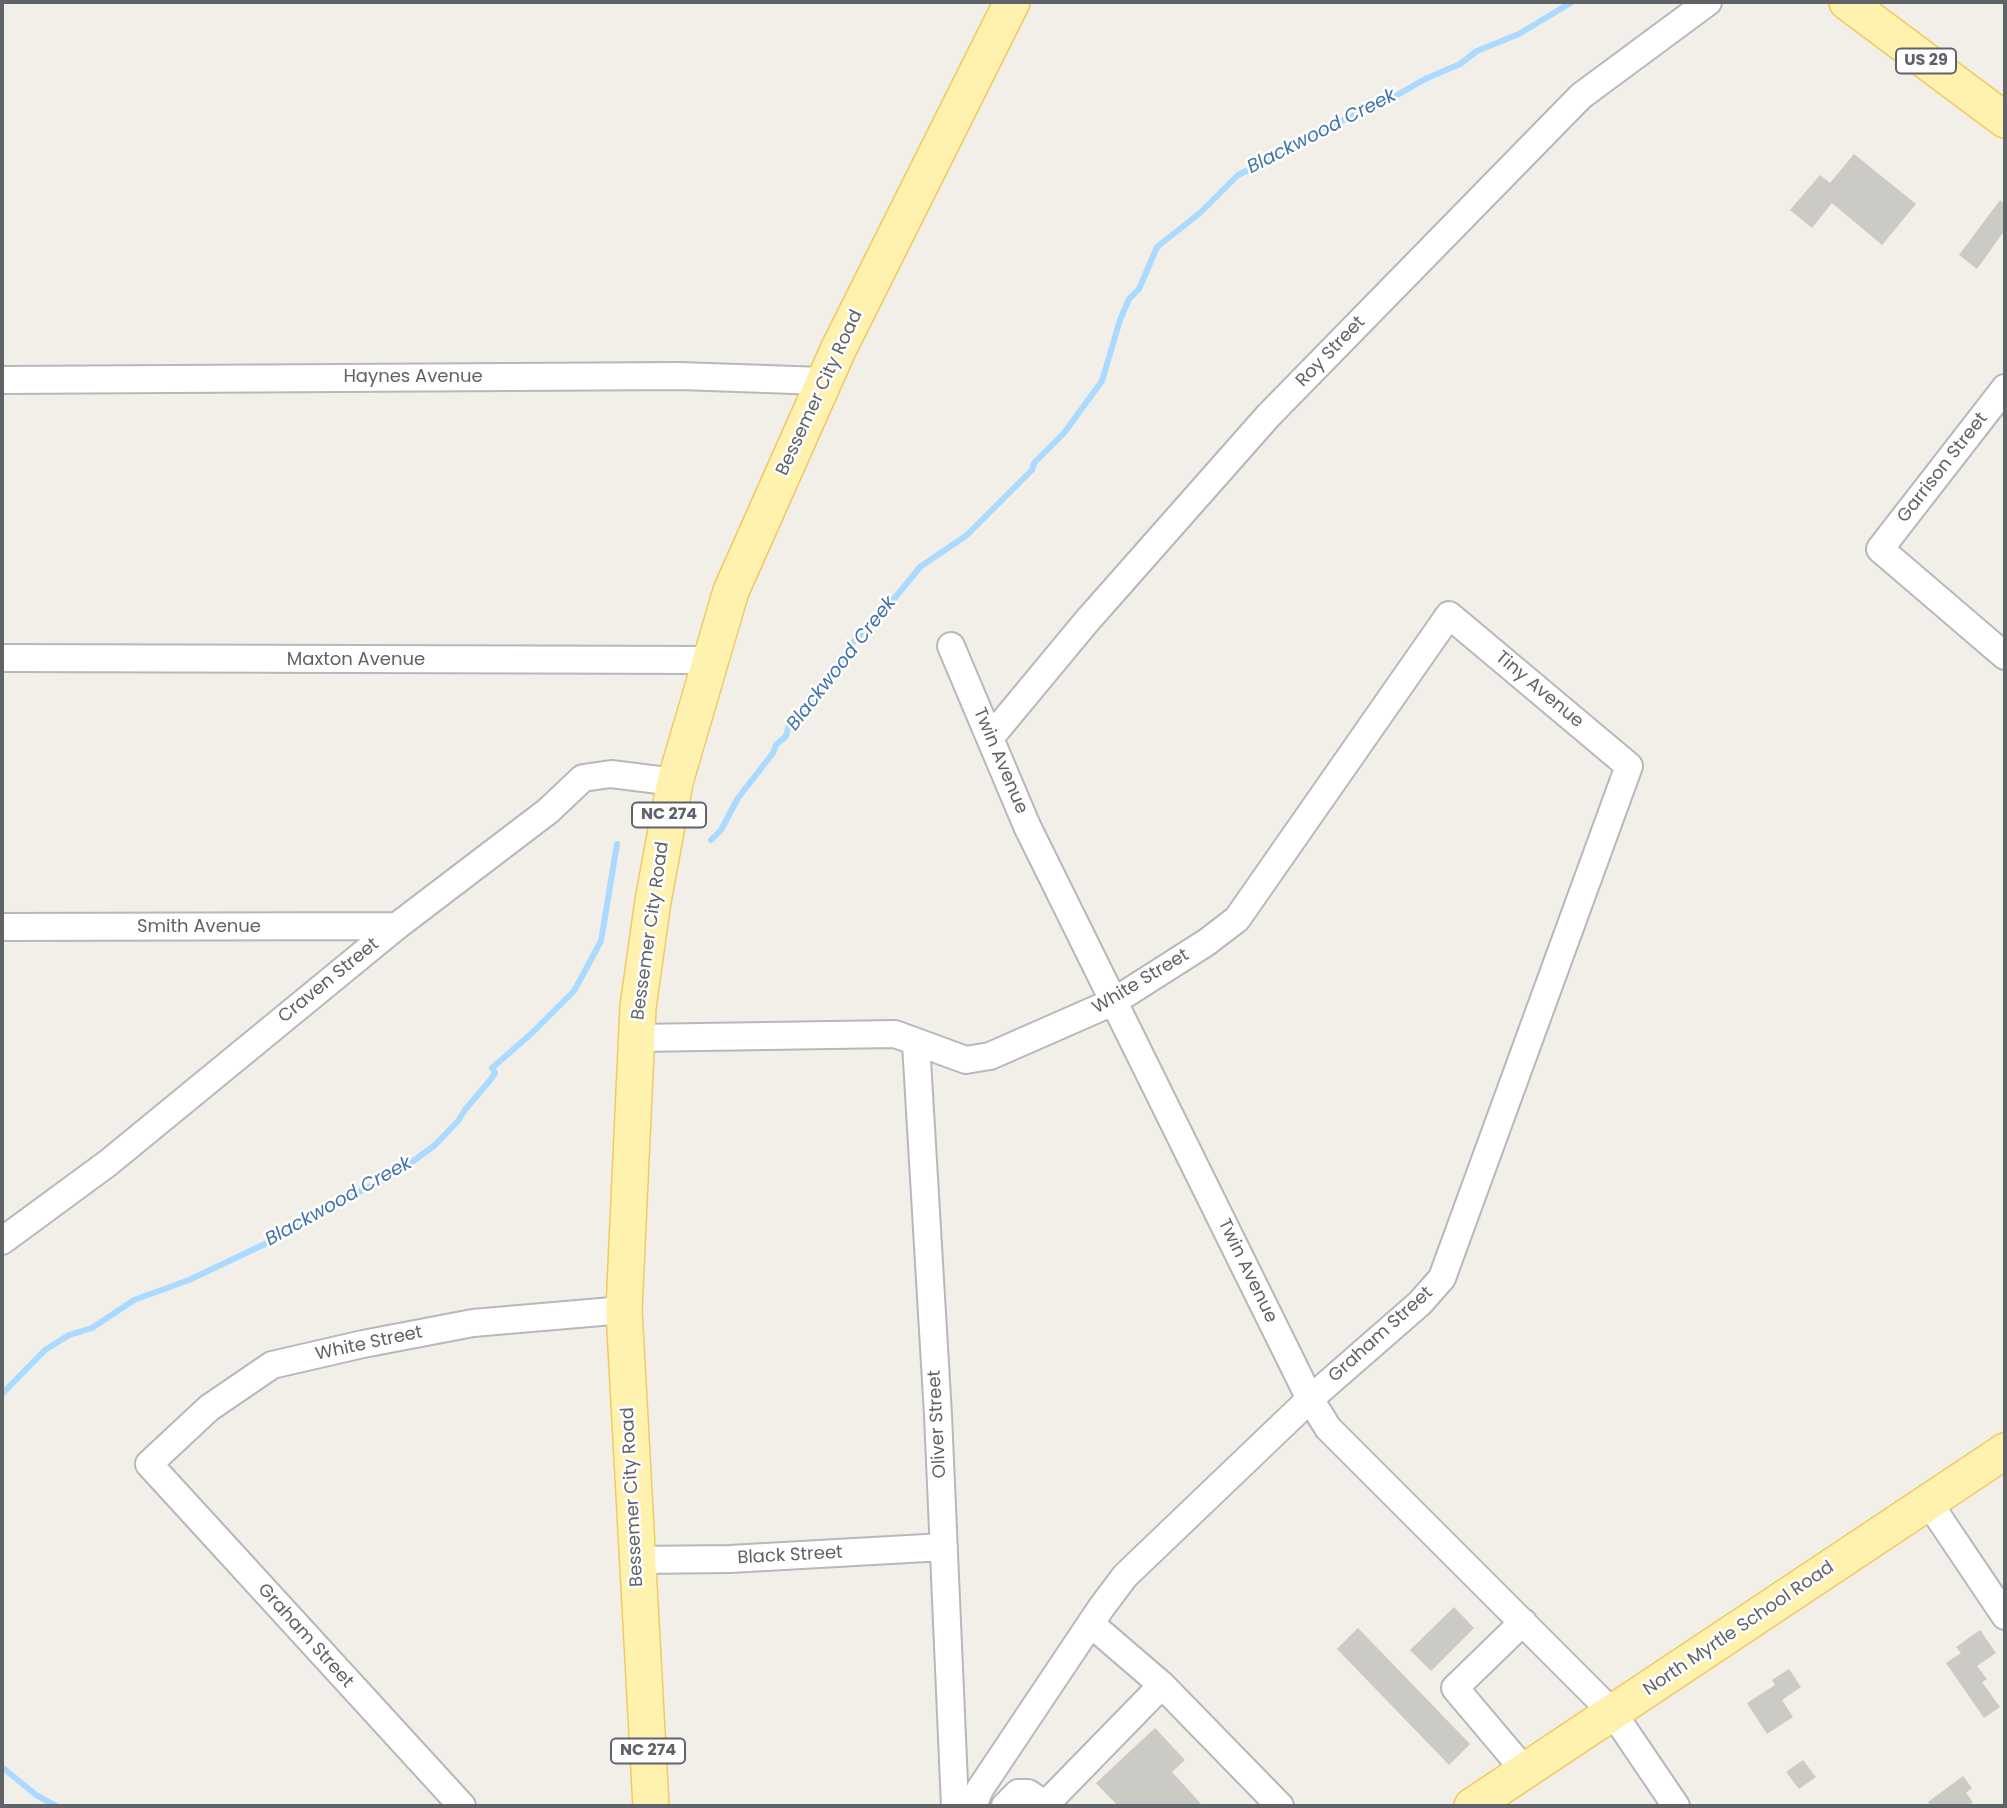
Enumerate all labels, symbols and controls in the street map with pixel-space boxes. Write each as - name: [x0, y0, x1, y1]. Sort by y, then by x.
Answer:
- road number: US 29: [1896, 48, 1956, 74]
- water label: Blackwood Creek: [1244, 85, 1400, 179]
- street label: Bessemer City Road: [772, 307, 868, 479]
- street label: Roy Street: [1292, 312, 1370, 392]
- street label: Haynes Avenue: [343, 366, 483, 388]
- street label: Garrison Street: [1893, 409, 1993, 527]
- water label: Blackwood Creek: [783, 592, 901, 736]
- street label: Tiny Avenue: [1491, 647, 1587, 733]
- street label: Maxton Avenue: [287, 649, 425, 671]
- street label: Twin Avenue: [968, 705, 1032, 817]
- road number: NC 274: [632, 802, 706, 828]
- street label: Bessemer City Road: [628, 840, 674, 1022]
- street label: Smith Avenue: [137, 916, 261, 938]
- street label: Craven Street: [274, 934, 384, 1028]
- street label: White Street: [1089, 945, 1193, 1019]
- water label: Blackwood Creek: [262, 1152, 416, 1252]
- street label: Twin Avenue: [1213, 1216, 1281, 1326]
- street label: Graham Street: [1324, 1283, 1438, 1387]
- street label: White Street: [314, 1322, 424, 1366]
- street label: Oliver Street: [924, 1369, 952, 1479]
- street label: Bessemer City Road: [618, 1407, 648, 1587]
- street label: Black Street: [737, 1542, 843, 1570]
- street label: North Myrtle School Road: [1640, 1557, 1838, 1701]
- street label: Graham Street: [253, 1579, 357, 1693]
- road number: NC 274: [611, 1738, 685, 1764]

